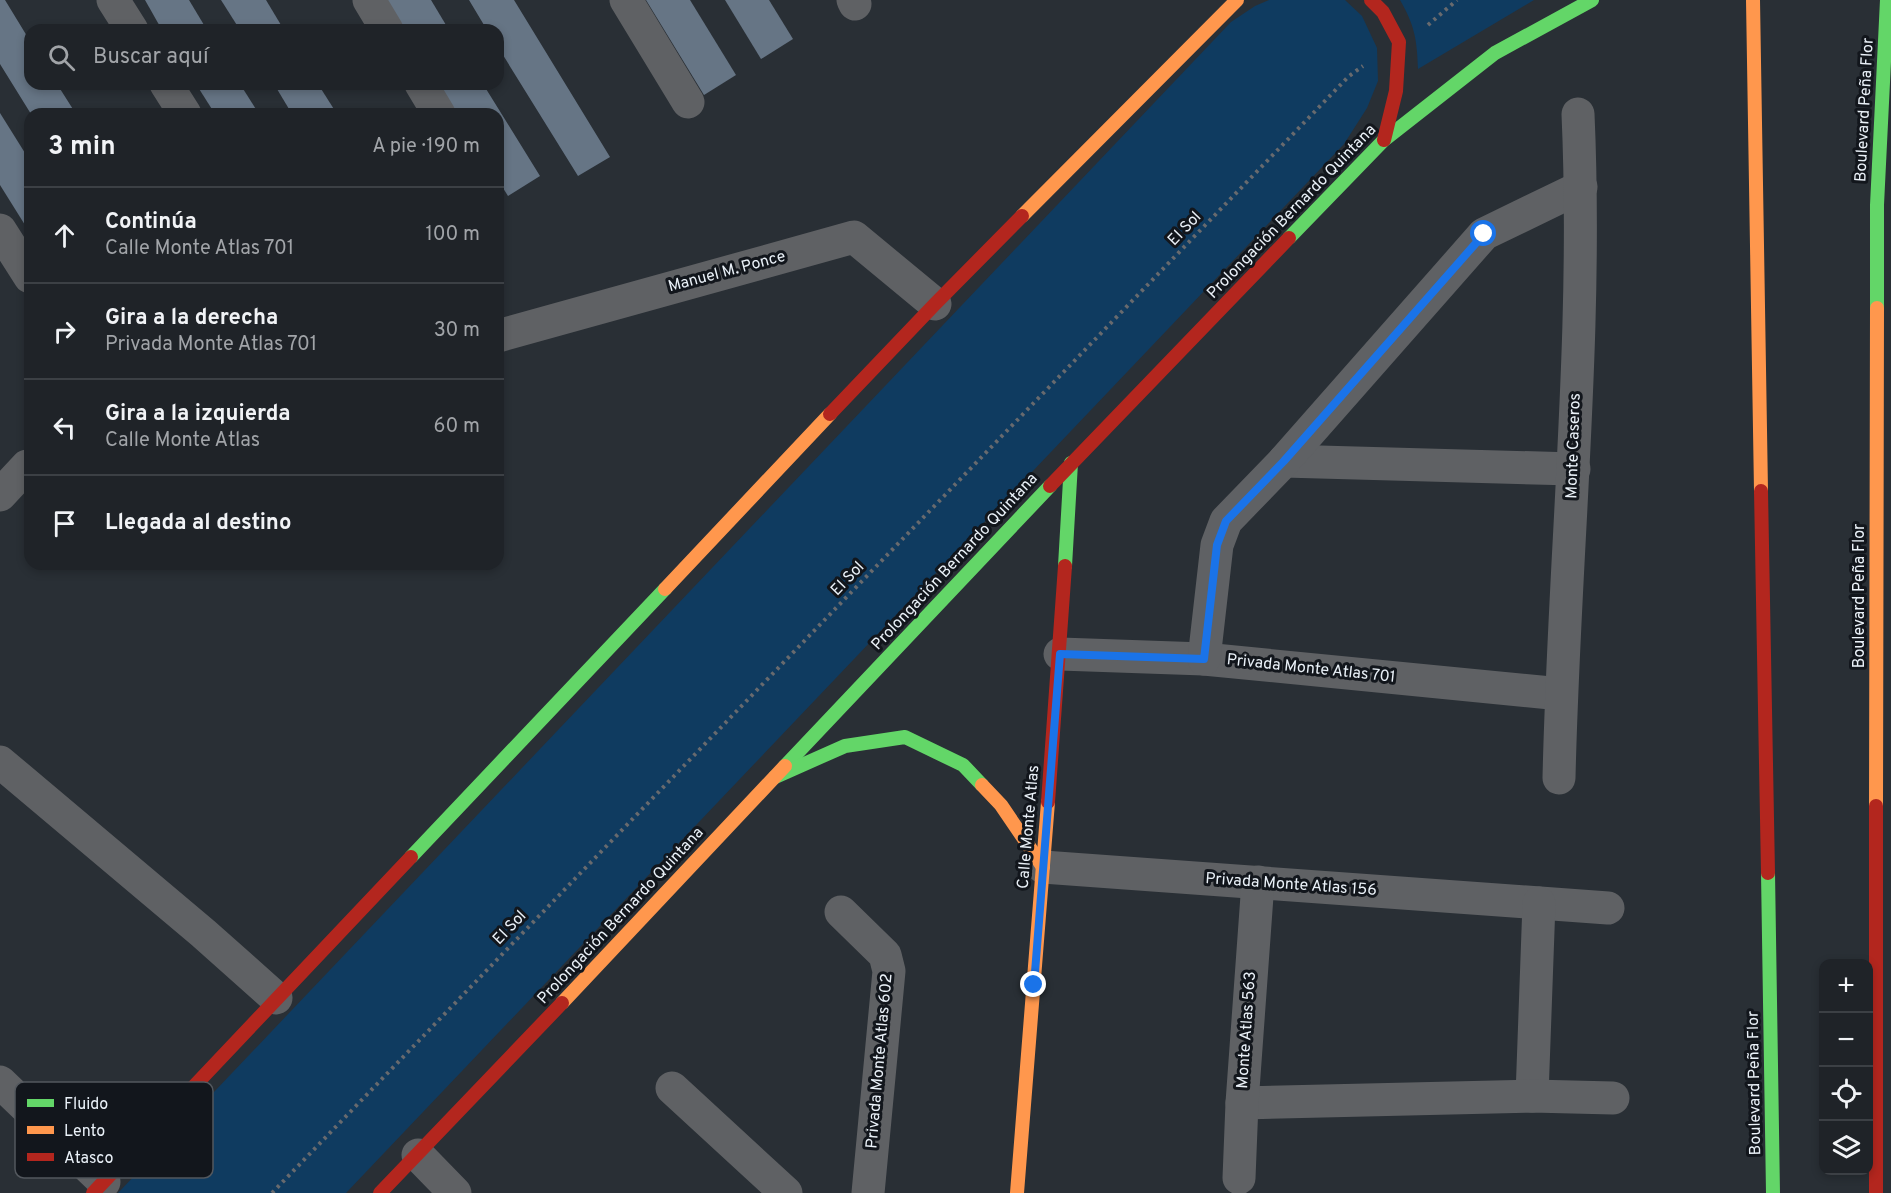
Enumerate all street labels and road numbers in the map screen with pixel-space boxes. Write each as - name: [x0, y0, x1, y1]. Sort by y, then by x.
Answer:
- street label: Boulevard Peña Flor: [1851, 37, 1879, 183]
- street label: Prolongación Bernardo Quintana: [1203, 121, 1381, 303]
- street label: El Sol: [1164, 208, 1206, 250]
- street label: Manuel M. Ponce: [666, 247, 788, 297]
- street label: Monte Caseros: [1562, 393, 1586, 499]
- street label: Prolongación Bernardo Quintana: [868, 469, 1042, 655]
- street label: Boulevard Peña Flor: [1850, 524, 1870, 668]
- street label: El Sol: [827, 558, 869, 600]
- street label: Privada Monte Atlas 701: [1225, 650, 1397, 688]
- street label: Calle Monte Atlas: [1014, 764, 1044, 890]
- street label: Prolongación Bernardo Quintana: [534, 823, 708, 1009]
- street label: Privada Monte Atlas 156: [1205, 869, 1377, 901]
- street label: El Sol: [489, 907, 531, 949]
- street label: Monte Atlas 563: [1233, 971, 1261, 1089]
- street label: Privada Monte Atlas 602: [862, 972, 898, 1150]
- street label: Boulevard Peña Flor: [1744, 1011, 1766, 1155]

